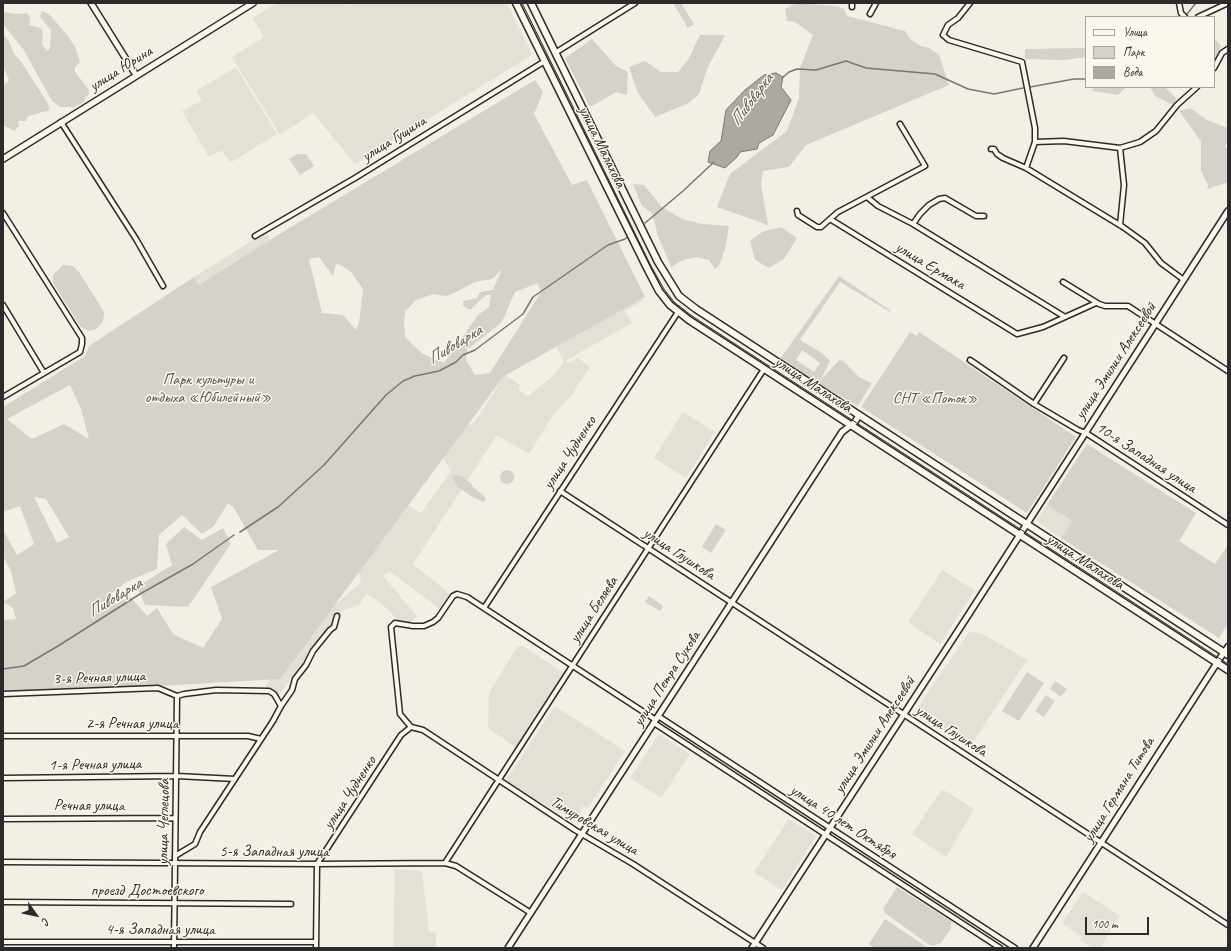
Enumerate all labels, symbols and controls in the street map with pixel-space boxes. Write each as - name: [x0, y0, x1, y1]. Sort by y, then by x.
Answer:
- legend: [1085, 16, 1215, 88]
- text: Улица: [1123, 24, 1147, 40]
- street label: улица Юрина: [86, 42, 156, 96]
- text: Парк: [1123, 44, 1144, 60]
- text: Вода: [1123, 64, 1142, 80]
- water label: Пивоварка: [726, 70, 778, 130]
- street label: улица Малахова: [574, 103, 630, 191]
- street label: улица Гущина: [358, 112, 430, 166]
- street label: улица Ермака: [892, 238, 968, 294]
- street label: улица Эмилии Алексеевой: [1071, 299, 1161, 423]
- water label: Пивоварка: [424, 321, 486, 369]
- street label: улица Малахова: [771, 353, 855, 417]
- park label: Парк культуры и отдыха «Юбилейный»: [145, 370, 271, 408]
- park label: СНТ «Поток»: [893, 389, 977, 409]
- street label: улица Чудненко: [539, 413, 601, 493]
- street label: 10-я Западная улица: [1092, 418, 1200, 498]
- street label: улица Глушкова: [640, 524, 718, 584]
- street label: улица Малахова: [1043, 530, 1127, 594]
- street label: улица Беляева: [565, 573, 623, 647]
- water label: Пивоварка: [84, 574, 146, 622]
- street label: улица Петра Сухова: [629, 628, 705, 730]
- street label: 3-я Речная улица: [52, 667, 146, 689]
- street label: улица Эмилии Алексеевой: [830, 673, 920, 797]
- street label: улица Глушкова: [912, 701, 990, 761]
- street label: 2-я Речная улица: [86, 714, 178, 734]
- street label: улица Германа Титова: [1079, 734, 1159, 846]
- street label: улица Чудненко: [319, 753, 381, 833]
- street label: 1-я Речная улица: [49, 755, 141, 775]
- street label: улица Чеглецова: [154, 779, 174, 865]
- street label: улица 40 лет Октября: [786, 781, 900, 863]
- street label: Тимуровская улица: [546, 792, 642, 860]
- street label: Речная улица: [54, 796, 124, 816]
- street label: 5-я Западная улица: [219, 842, 329, 862]
- street label: проезд Достоевского: [91, 881, 203, 901]
- north arrow: [16, 895, 56, 935]
- scale bar: [1087, 909, 1151, 935]
- text: С: [39, 915, 53, 928]
- text: 100 m: [1092, 916, 1118, 932]
- street label: 4-я Западная улица: [105, 920, 215, 940]

